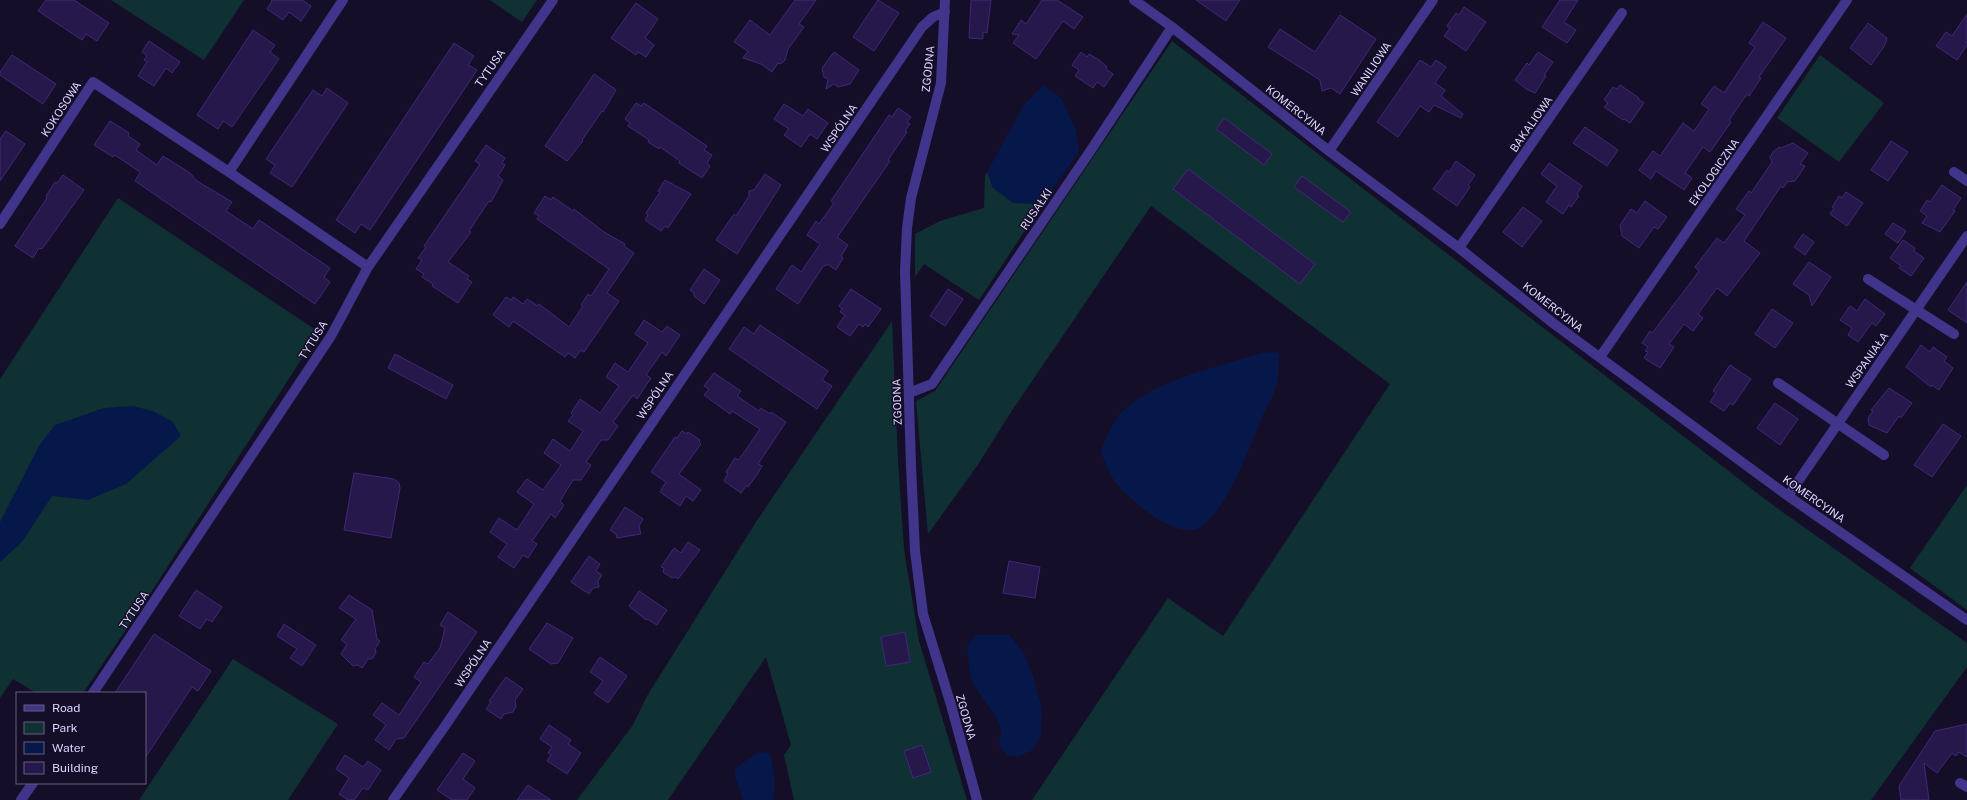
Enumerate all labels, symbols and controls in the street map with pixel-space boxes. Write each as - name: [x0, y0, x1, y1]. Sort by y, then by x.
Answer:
- street label: WANILIOWA: [1348, 39, 1394, 98]
- street label: ZGODNA: [920, 45, 936, 93]
- street label: TYTUSA: [473, 47, 507, 89]
- street label: KOKOSOWA: [39, 79, 83, 139]
- street label: KOMERCYJNA: [1263, 83, 1329, 137]
- street label: BAKALIOWA: [1507, 94, 1555, 154]
- street label: WSPÓLNA: [818, 101, 860, 154]
- street label: EKOLOGICZNA: [1687, 136, 1742, 208]
- street label: RUSAŁKI: [1018, 186, 1054, 232]
- street label: KOMERCYJNA: [1520, 280, 1586, 334]
- street label: TYTUSA: [296, 318, 330, 362]
- street label: WSPANIAŁA: [1843, 330, 1891, 390]
- street label: WSPÓLNA: [634, 368, 676, 421]
- street label: ZGODNA: [890, 378, 904, 426]
- street label: KOMERCYJNA: [1781, 473, 1848, 525]
- street label: TYTUSA: [117, 589, 151, 631]
- street label: WSPÓLNA: [452, 636, 494, 689]
- legend: [16, 692, 146, 784]
- street label: ZGODNA: [954, 693, 978, 741]
- text: Road: [52, 701, 80, 715]
- text: Park: [52, 721, 78, 735]
- text: Water: [52, 741, 86, 755]
- text: Building: [52, 761, 98, 775]

